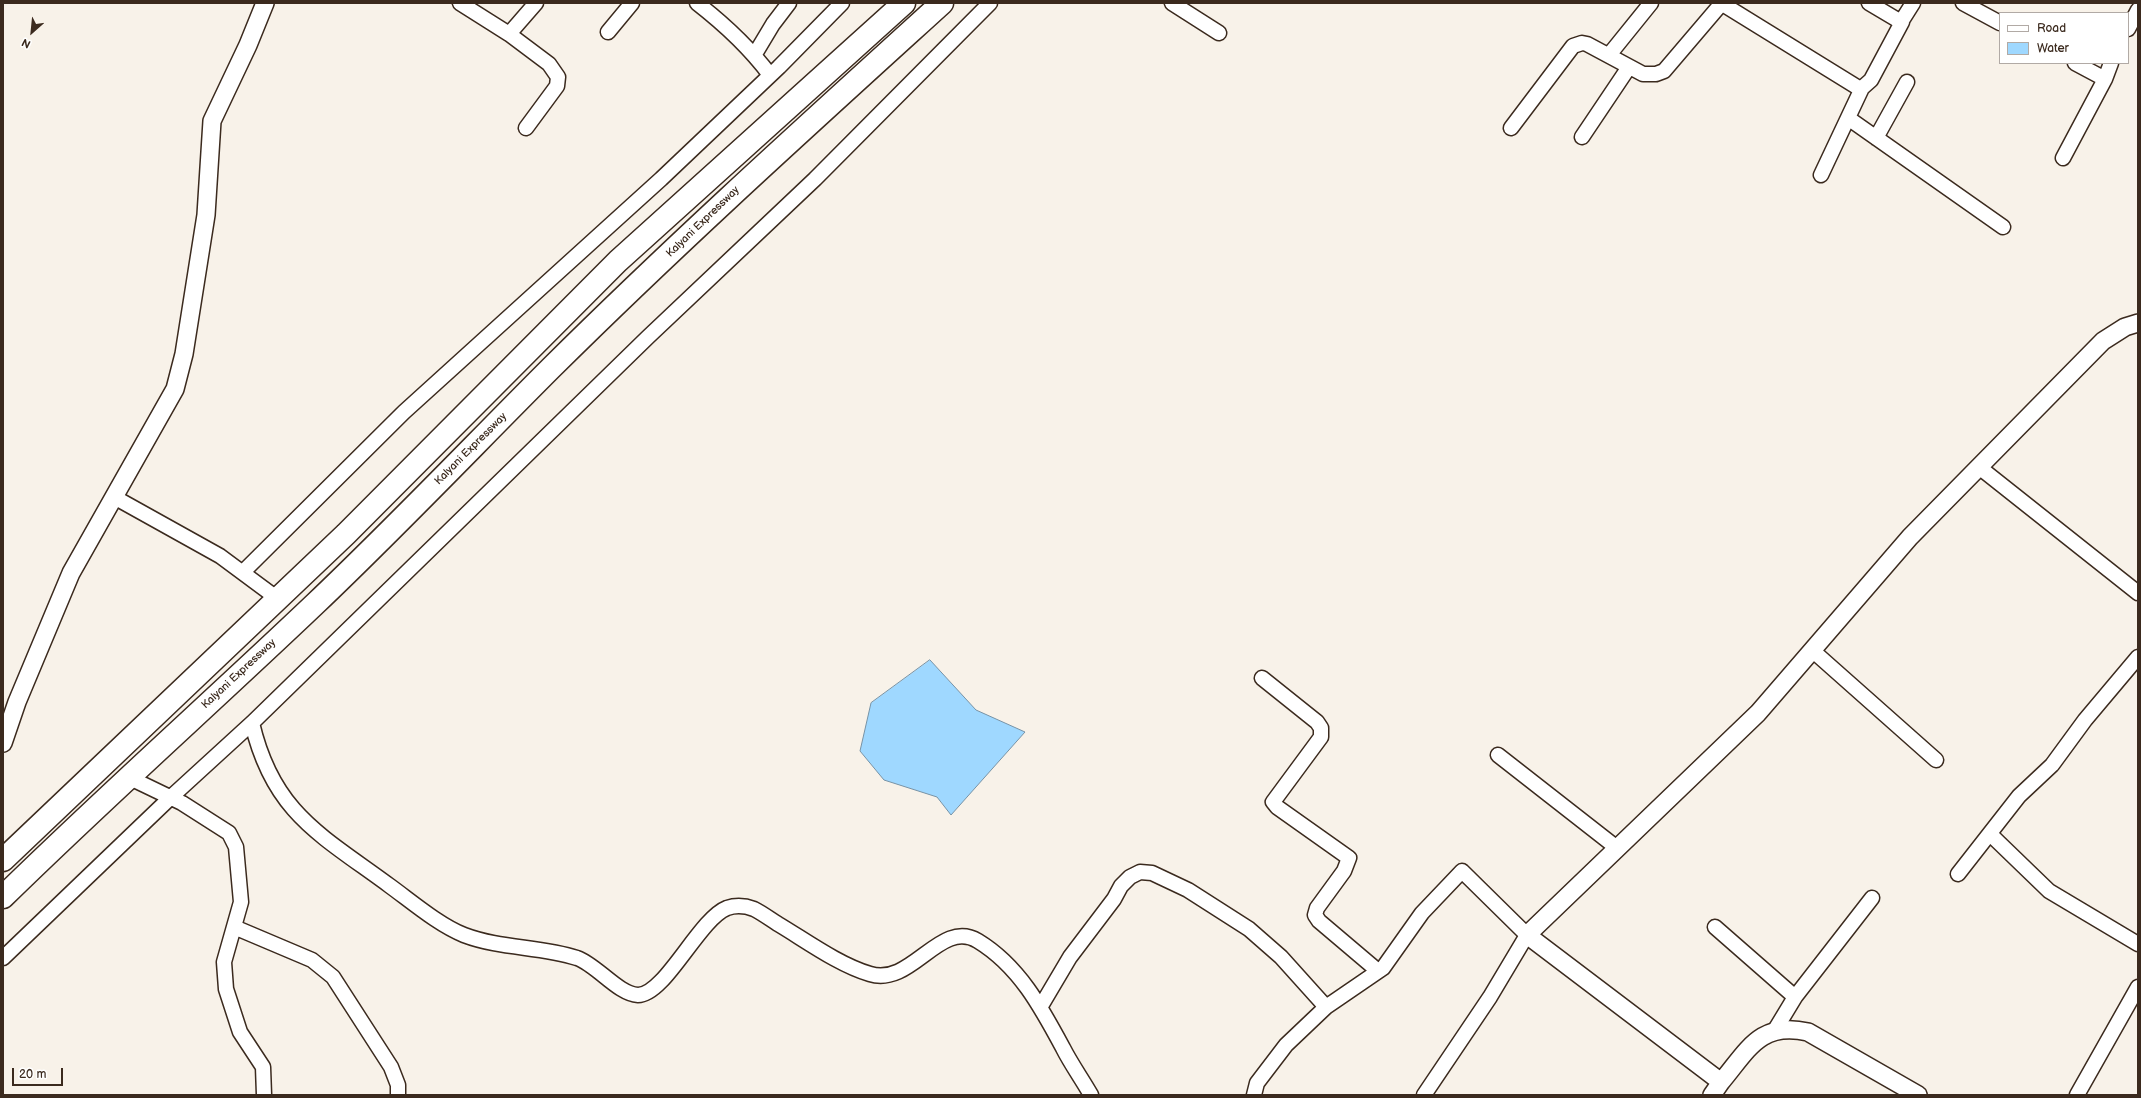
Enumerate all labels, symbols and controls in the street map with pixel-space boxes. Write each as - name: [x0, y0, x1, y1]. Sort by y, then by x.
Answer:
- north arrow: [12, 12, 52, 52]
- legend: [1999, 12, 2129, 64]
- text: Road: [2037, 21, 2066, 36]
- text: N: [20, 35, 33, 51]
- text: Water: [2037, 41, 2069, 56]
- street label: Kalyani Expressway: [664, 184, 742, 260]
- street label: Kalyani Expressway: [432, 410, 510, 488]
- street label: Kalyani Expressway: [199, 636, 279, 712]
- scale bar: [14, 1060, 65, 1086]
- text: 20 m: [19, 1067, 46, 1082]

